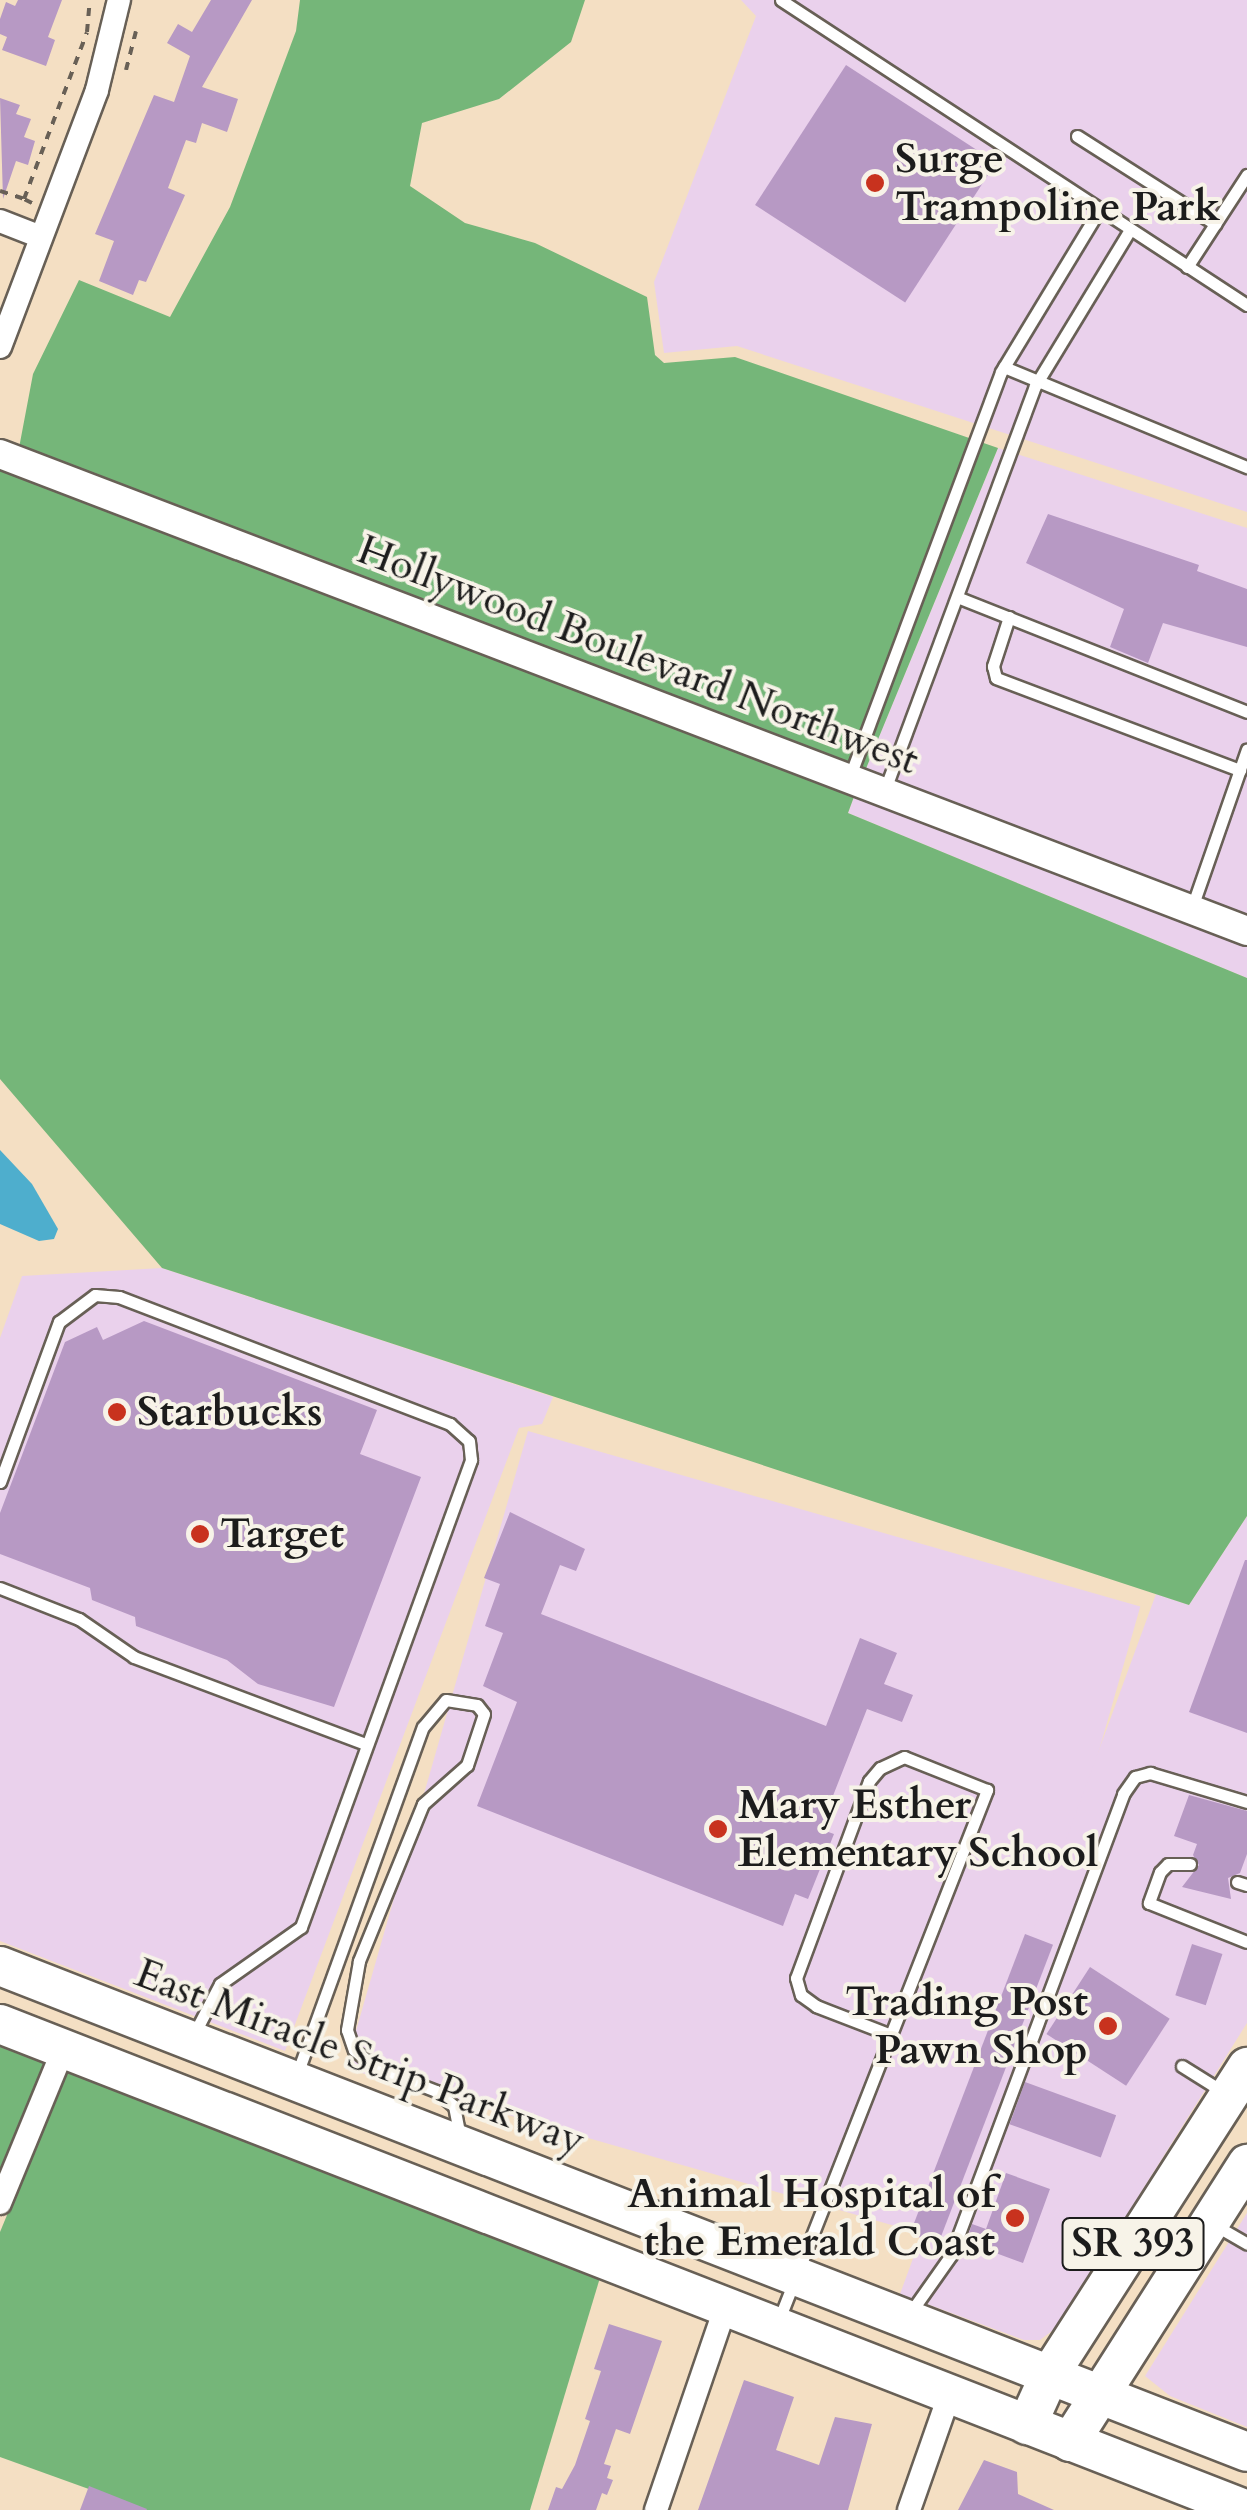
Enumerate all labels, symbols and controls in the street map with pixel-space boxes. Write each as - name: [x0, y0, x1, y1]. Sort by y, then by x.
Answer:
- place label: Surge Trampoline Park: [895, 134, 1220, 232]
- marker: Surge Trampoline Park: [864, 172, 886, 194]
- street label: Hollywood Boulevard Northwest: [350, 525, 926, 785]
- place label: Starbucks: [137, 1387, 323, 1437]
- marker: Starbucks: [106, 1401, 128, 1423]
- place label: Target: [220, 1509, 344, 1559]
- marker: Target: [189, 1523, 211, 1545]
- place label: Mary Esther Elementary School: [738, 1780, 1098, 1878]
- marker: Mary Esther Elementary School: [707, 1818, 729, 1840]
- street label: East Miracle Strip Parkway: [128, 1948, 592, 2166]
- place label: Trading Post Pawn Shop: [845, 1977, 1088, 2076]
- marker: Trading Post Pawn Shop: [1097, 2015, 1119, 2037]
- place label: Animal Hospital of the Emerald Coast: [628, 2169, 995, 2268]
- marker: Animal Hospital of the Emerald Coast: [1004, 2207, 1026, 2229]
- road number: SR 393: [1060, 2209, 1206, 2279]

